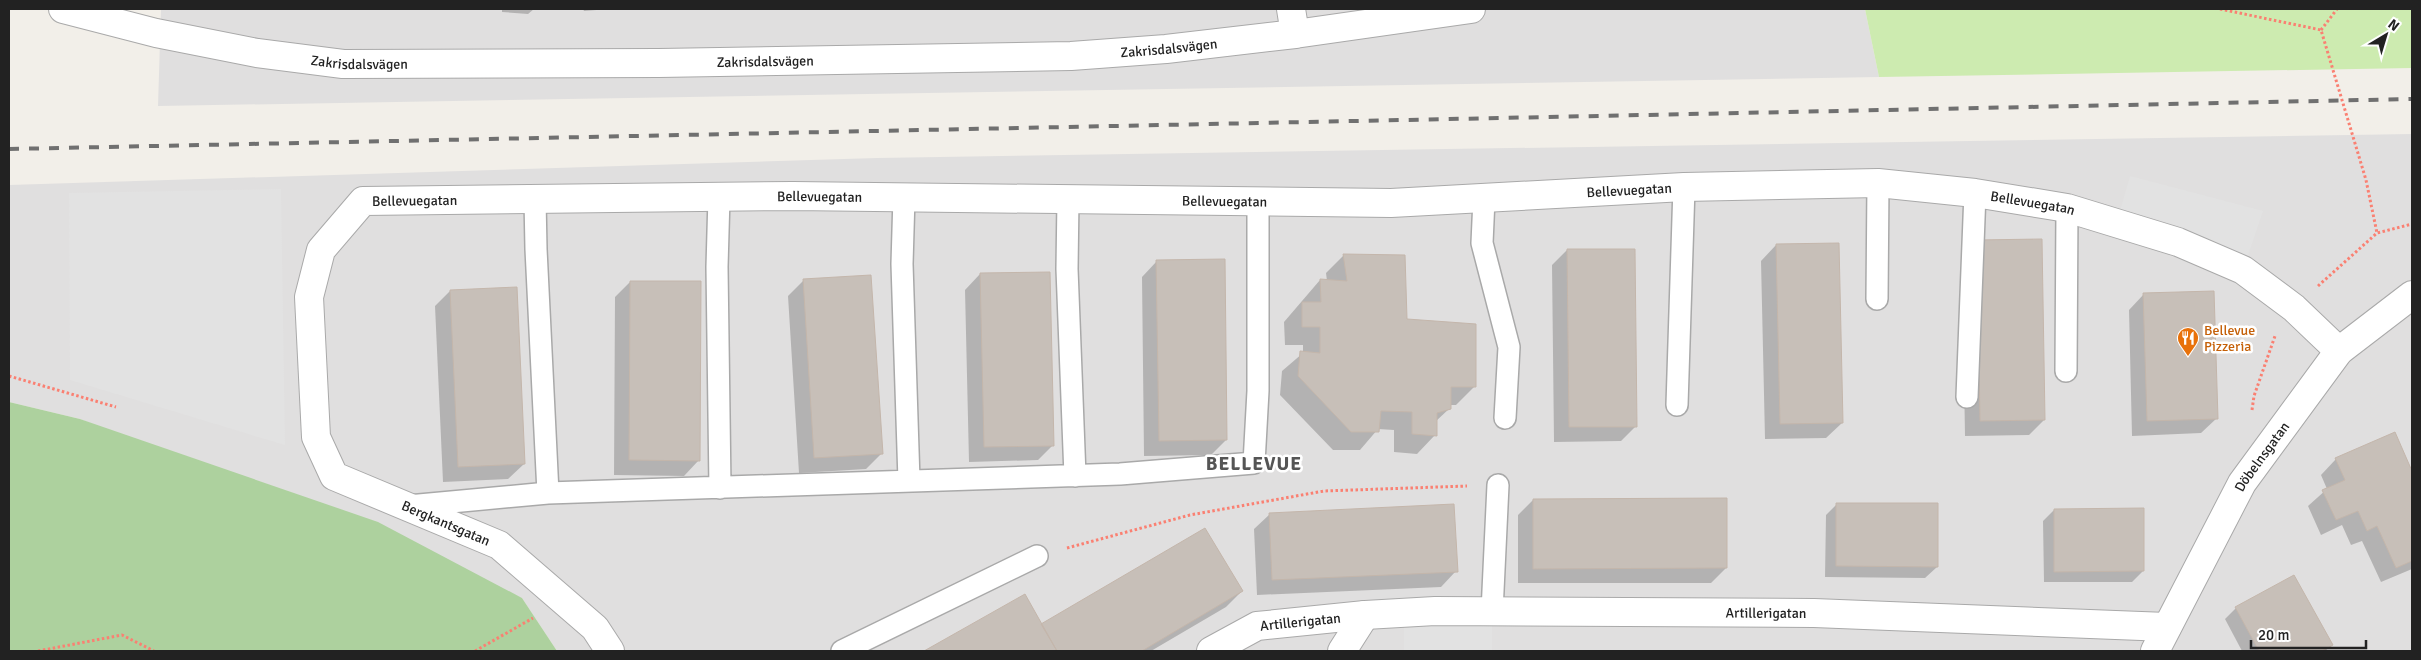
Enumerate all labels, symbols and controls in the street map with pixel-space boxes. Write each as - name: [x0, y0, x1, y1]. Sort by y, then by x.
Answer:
- north arrow: [2361, 10, 2411, 60]
- text: N: [2385, 15, 2403, 35]
- street label: Zakrisdalsvägen: [1120, 35, 1218, 61]
- street label: Zakrisdalsvägen: [310, 52, 408, 73]
- street label: Zakrisdalsvägen: [716, 52, 814, 71]
- street label: Bellevuegatan: [1586, 180, 1672, 201]
- street label: Bellevuegatan: [777, 188, 862, 206]
- street label: Bellevuegatan: [1989, 188, 2077, 219]
- street label: Bellevuegatan: [372, 192, 457, 210]
- street label: Bellevuegatan: [1182, 193, 1267, 211]
- place label: Bellevue Pizzeria: [2204, 322, 2255, 355]
- restaurant icon: Bellevue Pizzeria: [2176, 326, 2200, 357]
- street label: Döbelnsgatan: [2231, 419, 2293, 495]
- district label: BELLEVUE: [1206, 452, 1302, 476]
- street label: Bergkantsgatan: [399, 497, 493, 550]
- street label: Artillerigatan: [1725, 605, 1807, 622]
- street label: Artillerigatan: [1259, 610, 1342, 635]
- scale bar: [2251, 618, 2366, 650]
- text: 20 m: [2258, 626, 2289, 644]

